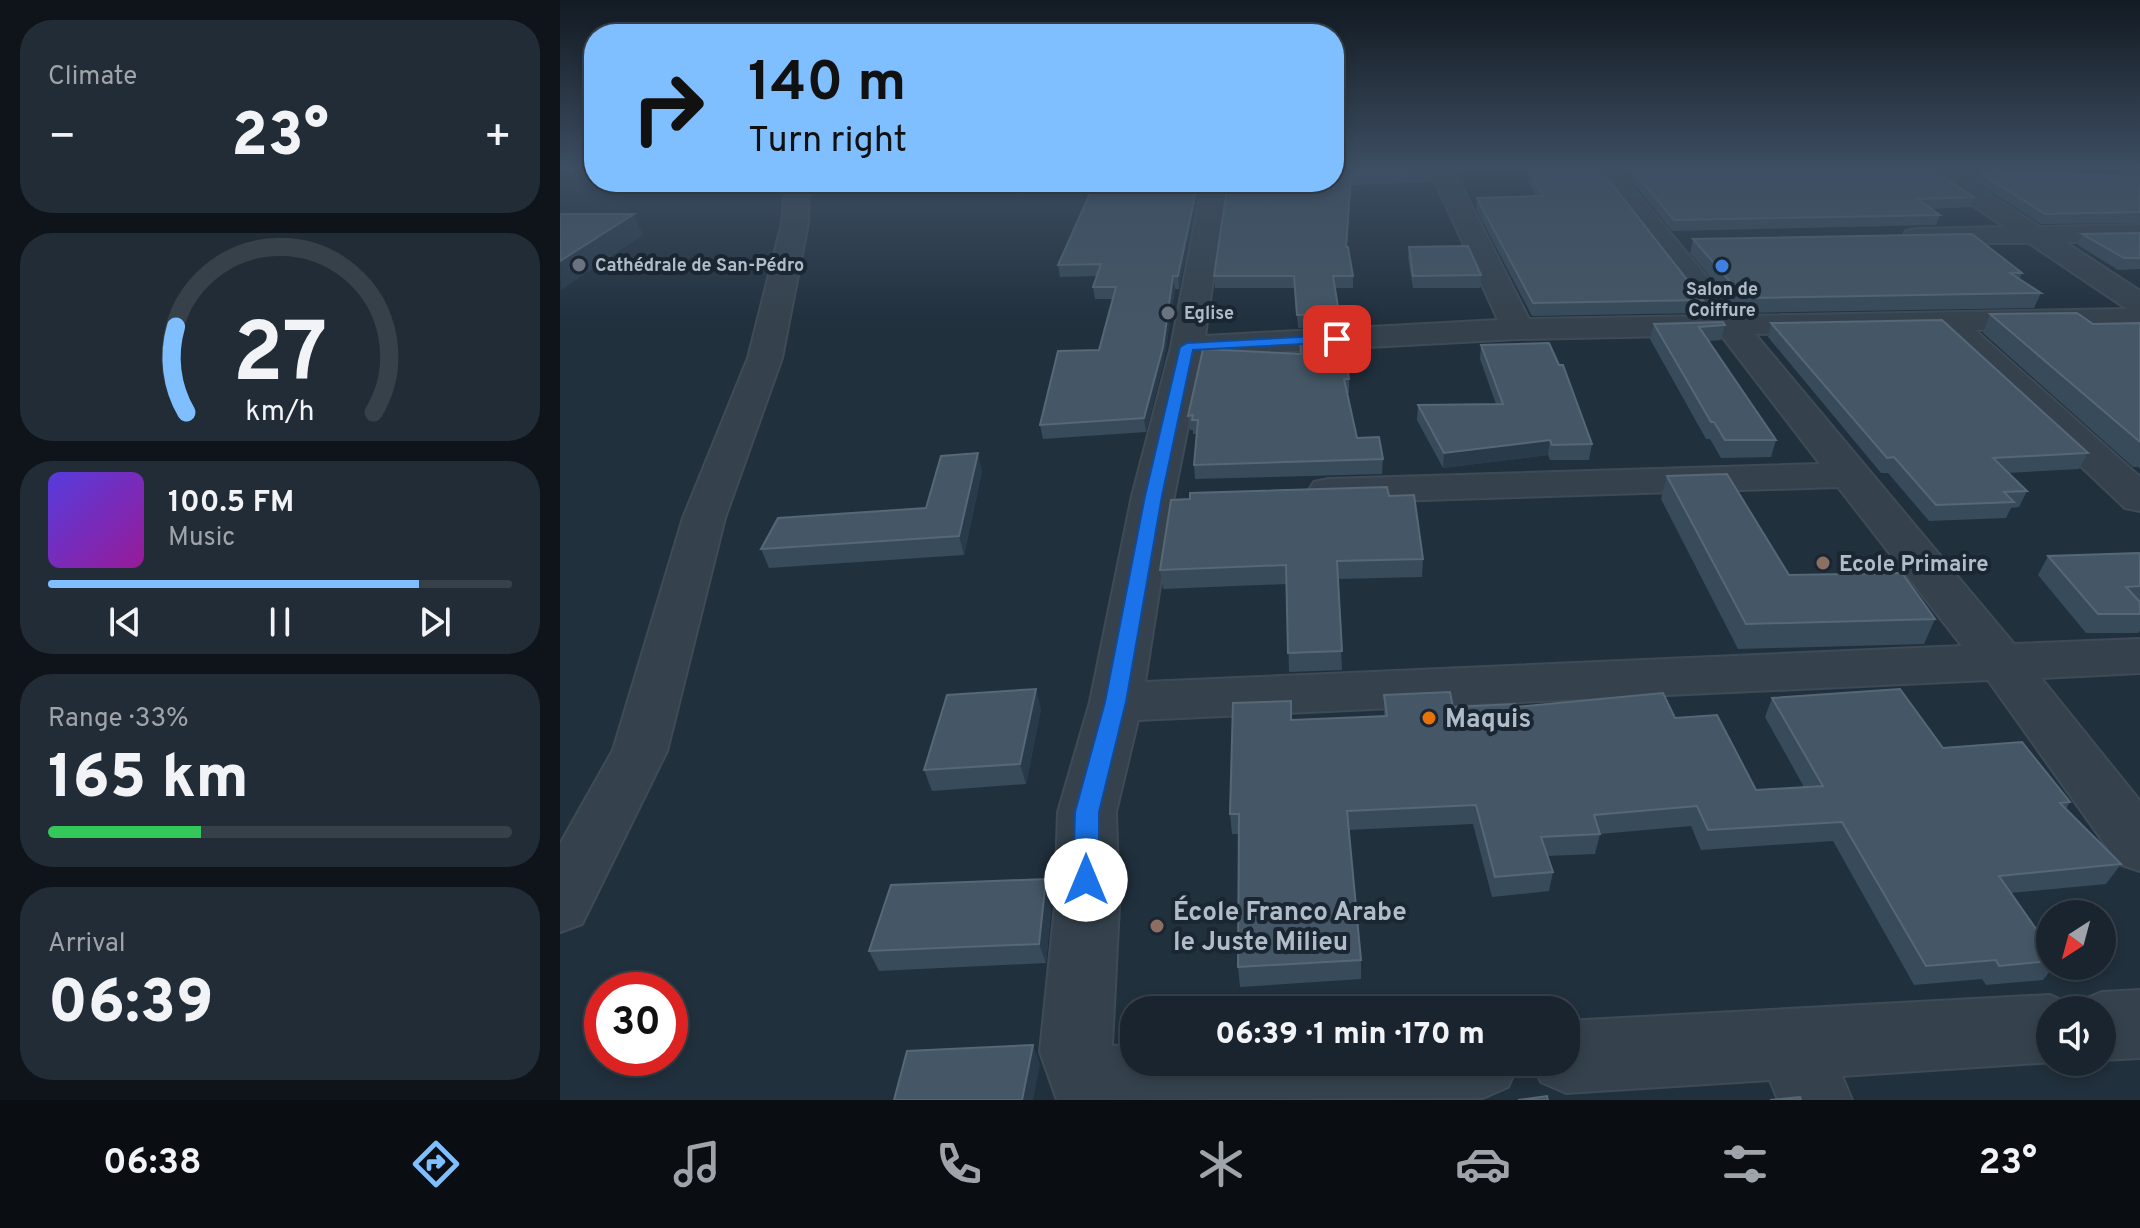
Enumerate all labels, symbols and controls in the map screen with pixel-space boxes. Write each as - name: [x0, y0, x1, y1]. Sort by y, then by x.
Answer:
- text: 140 m: [748, 50, 906, 120]
- icon: right: [616, 56, 720, 160]
- text: Climate: [48, 61, 137, 94]
- text: 23°: [231, 101, 329, 177]
- text: −: [48, 111, 76, 167]
- text: +: [484, 111, 512, 167]
- text: Turn right: [748, 119, 907, 165]
- place label: Cathédrale de San-Pédro: [595, 255, 804, 278]
- marker: Cathédrale de San-Pédro: [570, 256, 588, 274]
- marker: Salon de Coiffure: [1713, 257, 1731, 275]
- place label: Salon de Coiffure: [1686, 279, 1758, 323]
- place label: Eglise: [1184, 303, 1234, 326]
- marker: Eglise: [1159, 304, 1177, 322]
- pin: [1303, 305, 1371, 373]
- text: 27: [233, 306, 327, 411]
- icon: arrive: [1315, 317, 1359, 361]
- text: km/h: [245, 395, 315, 431]
- text: 100.5 FM: [168, 485, 294, 522]
- text: Music: [168, 522, 235, 555]
- place label: Ecole Primaire: [1839, 552, 1988, 579]
- marker: Ecole Primaire: [1814, 554, 1832, 572]
- icon: previous: [103, 600, 147, 644]
- icon: pause: [258, 600, 302, 644]
- icon: next: [413, 600, 457, 644]
- text: Range · 33%: [48, 703, 189, 736]
- place label: Maquis: [1445, 704, 1531, 737]
- marker: Maquis: [1420, 709, 1438, 727]
- text: 165 km: [48, 743, 249, 819]
- position arrow: [1044, 838, 1128, 922]
- place label: École Franco Arabe le Juste Milieu: [1173, 895, 1407, 960]
- north arrow: [2036, 900, 2116, 980]
- map controls: [2036, 900, 2116, 1076]
- marker: École Franco Arabe le Juste Milieu: [1148, 917, 1166, 935]
- text: Arrival: [48, 928, 126, 961]
- text: 06:39: [48, 968, 213, 1044]
- speed limit sign: 30: [584, 972, 688, 1076]
- button: sound: [2036, 996, 2116, 1076]
- text: 06:39 · 1 min · 170 m: [1215, 1017, 1485, 1054]
- icon: directions: [408, 1136, 464, 1192]
- icon: music: [669, 1136, 725, 1192]
- icon: phone: [931, 1136, 987, 1192]
- icon: climate: [1193, 1136, 1249, 1192]
- icon: car: [1455, 1136, 1511, 1192]
- icon: filters: [1717, 1136, 1773, 1192]
- text: 06:38: [103, 1141, 202, 1187]
- text: 23°: [1978, 1141, 2037, 1187]

